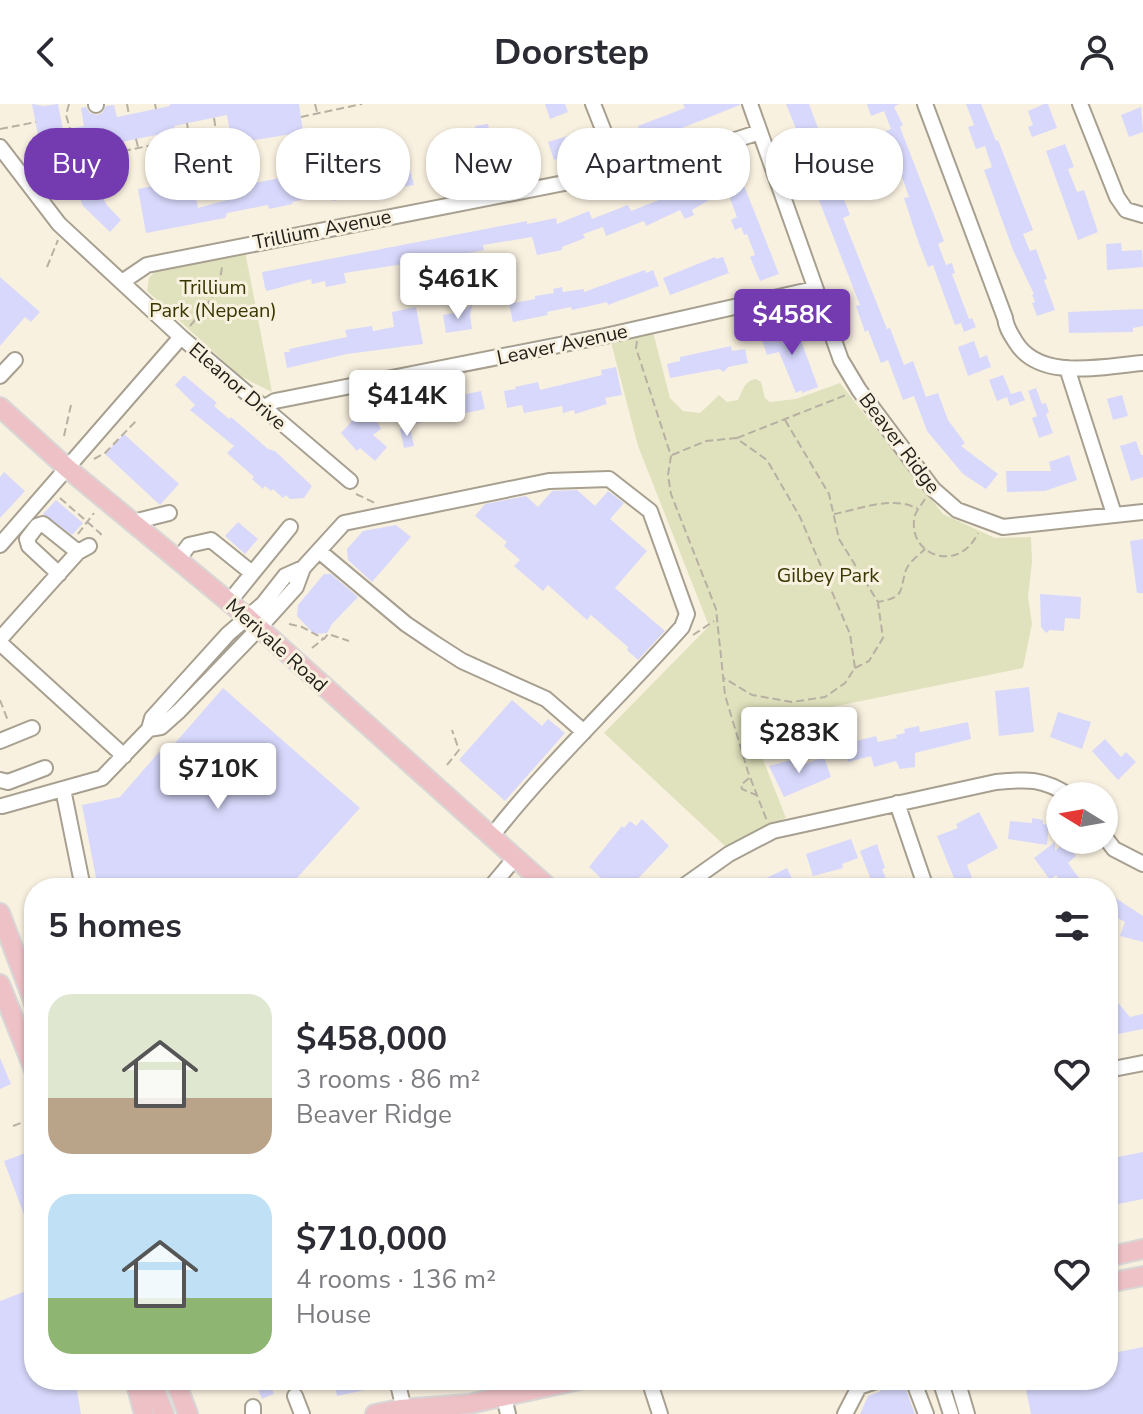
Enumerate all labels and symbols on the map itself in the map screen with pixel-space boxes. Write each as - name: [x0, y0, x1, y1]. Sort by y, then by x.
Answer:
- street label: Trillium Avenue: [251, 203, 394, 256]
- pin: $461K: [402, 253, 514, 321]
- park label: Trillium Park (Nepean): [149, 274, 277, 324]
- pin: $458K: [736, 289, 848, 357]
- street label: Leaver Avenue: [494, 317, 630, 372]
- street label: Eleanor Drive: [183, 337, 292, 436]
- pin: $414K: [351, 370, 463, 438]
- street label: Beaver Ridge: [853, 387, 946, 499]
- park label: Gilbey Park: [777, 562, 880, 589]
- street label: Merivale Road: [220, 592, 333, 698]
- pin: $283K: [743, 707, 855, 775]
- pin: $710K: [162, 743, 274, 811]
- north arrow: [1046, 782, 1118, 854]

